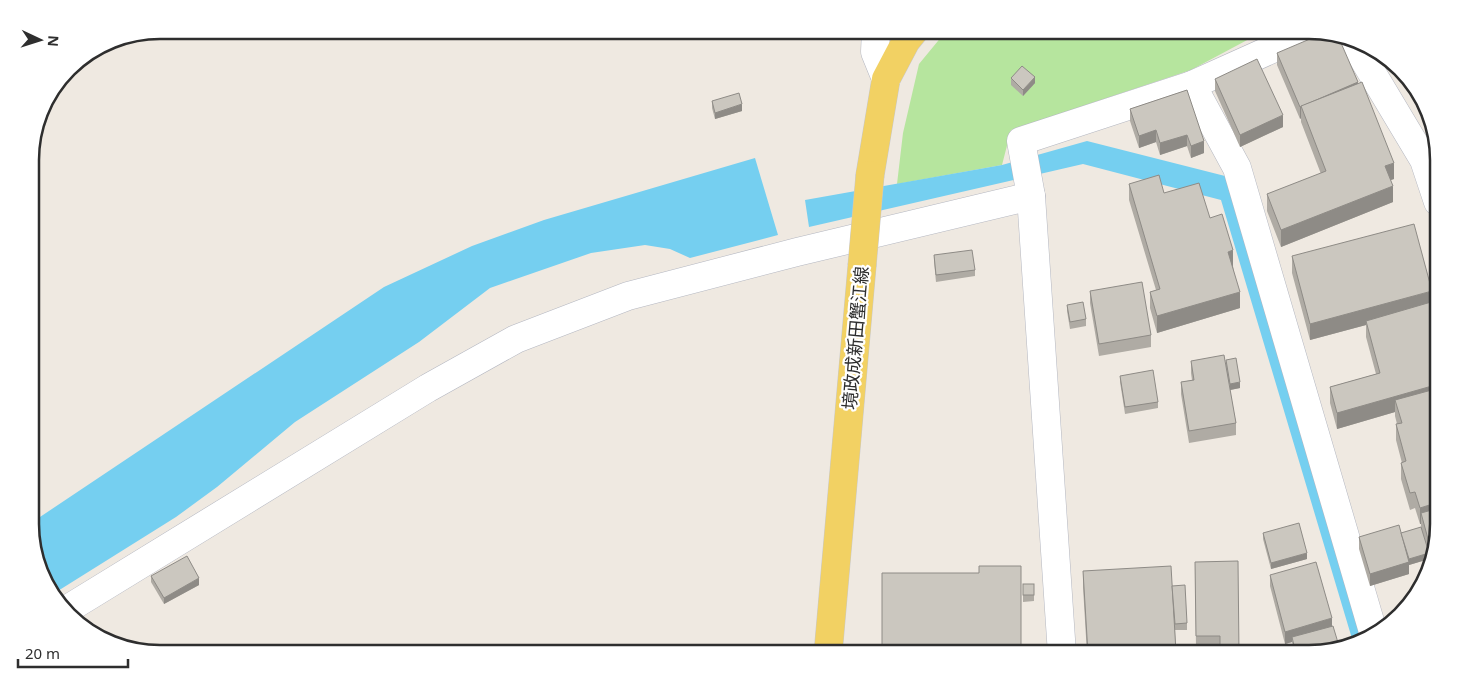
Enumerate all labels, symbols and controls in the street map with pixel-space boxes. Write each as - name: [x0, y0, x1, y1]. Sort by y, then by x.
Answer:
- north arrow: [15, 15, 65, 65]
- text: N: [44, 35, 63, 47]
- street label: 境政成新田蟹江線: [837, 265, 873, 411]
- scale bar: [18, 636, 128, 668]
- text: 20 m: [25, 643, 60, 663]

